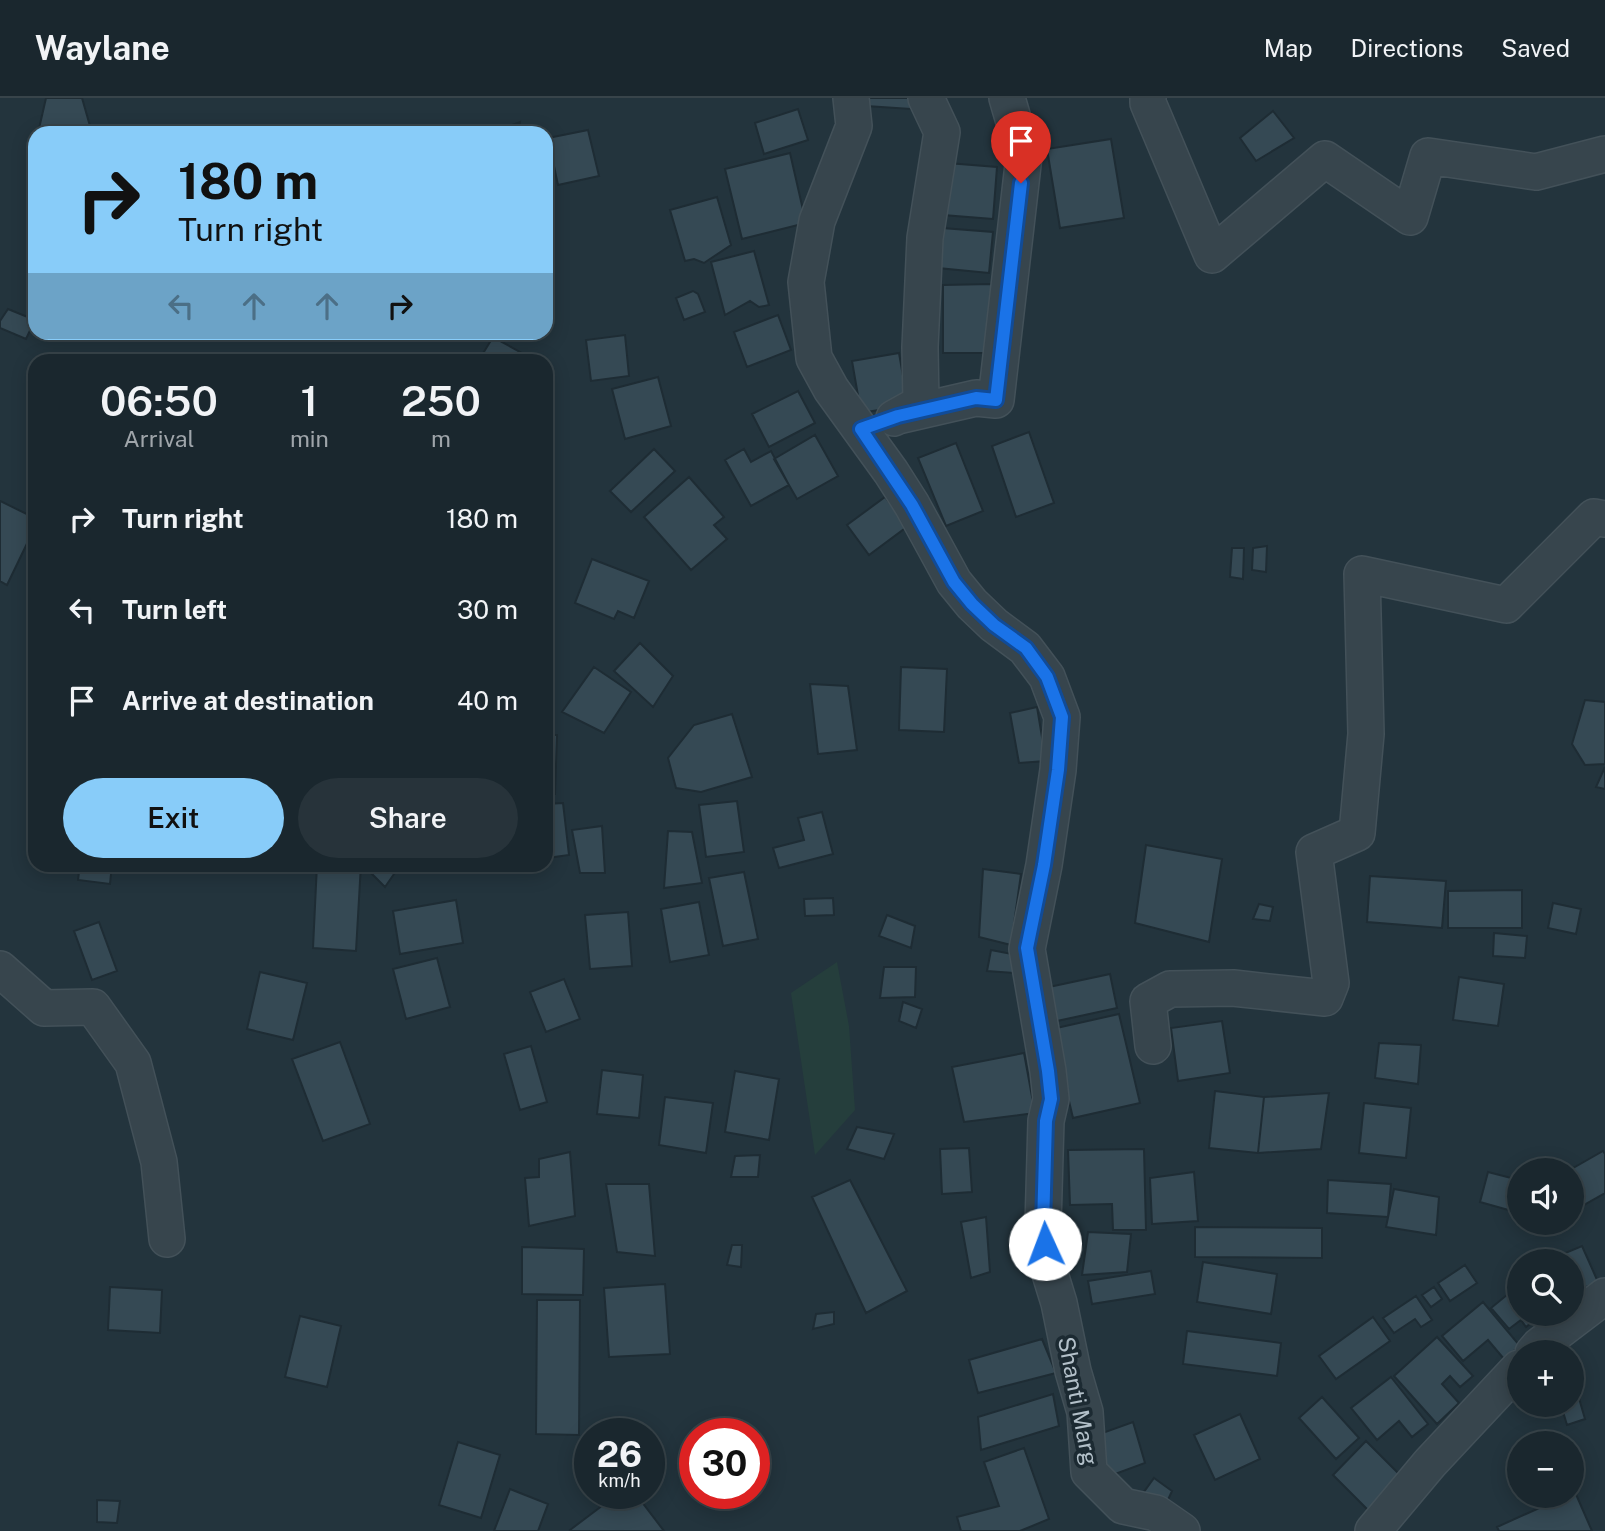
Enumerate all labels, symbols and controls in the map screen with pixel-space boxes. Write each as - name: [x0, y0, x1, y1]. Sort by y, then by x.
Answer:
- text: Waylane: [35, 29, 170, 67]
- text: Map: [1264, 34, 1313, 62]
- text: Directions: [1351, 34, 1463, 62]
- text: Saved: [1501, 34, 1570, 62]
- pin: [991, 111, 1051, 183]
- icon: arrive: [1002, 122, 1040, 160]
- text: 180 m: [178, 152, 318, 210]
- icon: right: [63, 154, 154, 245]
- text: Turn right: [178, 211, 323, 248]
- icon: left: [162, 287, 200, 325]
- icon: ahead: [235, 287, 273, 325]
- icon: ahead: [308, 287, 346, 325]
- icon: right: [381, 287, 419, 325]
- text: 06:50: [100, 376, 218, 425]
- text: 1: [301, 376, 318, 425]
- text: 250: [401, 376, 481, 425]
- text: Arrival: [123, 425, 194, 452]
- text: min: [290, 425, 329, 452]
- text: m: [431, 425, 451, 452]
- icon: right: [63, 500, 101, 538]
- text: Turn right: [122, 503, 244, 534]
- text: 180 m: [446, 503, 518, 534]
- icon: left: [63, 591, 101, 629]
- text: Turn left: [122, 594, 227, 625]
- text: 30 m: [457, 594, 518, 625]
- icon: arrive: [63, 682, 101, 720]
- text: Arrive at destination: [122, 685, 374, 716]
- text: 40 m: [457, 685, 518, 716]
- button: Exit: [63, 778, 284, 858]
- button: Share: [298, 778, 518, 858]
- map controls: [1507, 1158, 1584, 1508]
- button: sound: [1507, 1158, 1584, 1235]
- position arrow: [1008, 1207, 1082, 1281]
- button: search: [1507, 1249, 1584, 1326]
- street label: Shanti Marg: [1053, 1334, 1104, 1467]
- button: +: [1507, 1340, 1584, 1417]
- speed limit sign: 30: [679, 1418, 770, 1509]
- button: −: [1507, 1431, 1584, 1508]
- text: 26: [597, 1434, 642, 1475]
- text: km/h: [598, 1470, 641, 1491]

